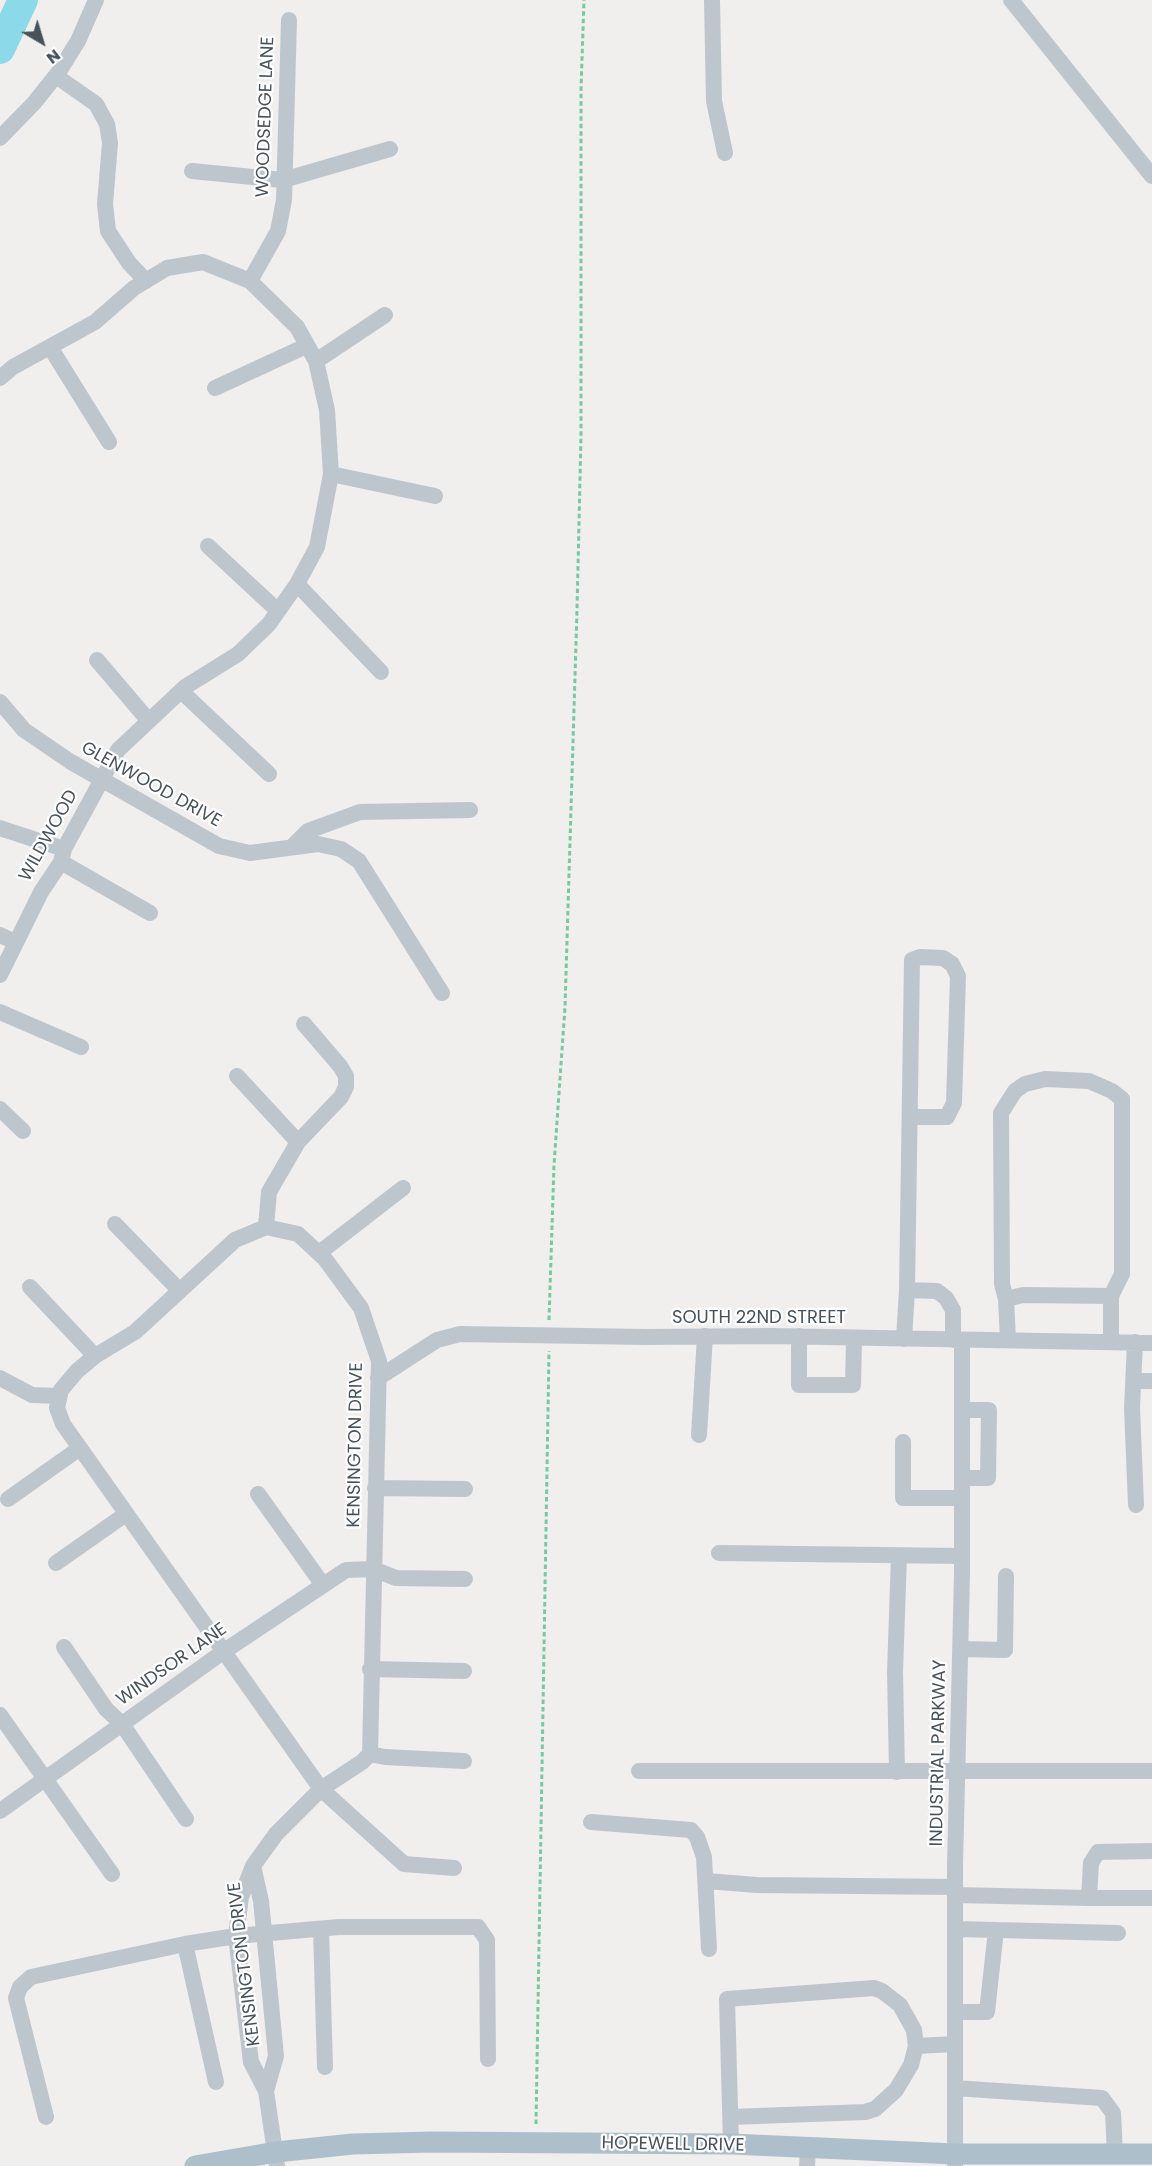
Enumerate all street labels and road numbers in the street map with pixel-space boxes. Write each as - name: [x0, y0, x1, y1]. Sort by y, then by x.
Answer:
- street label: WOODSEDGE LANE: [252, 36, 280, 198]
- street label: GLENWOOD DRIVE: [77, 738, 225, 832]
- street label: WILDWOOD: [15, 787, 83, 885]
- street label: SOUTH 22ND STREET: [672, 1307, 846, 1329]
- street label: KENSINGTON DRIVE: [344, 1362, 368, 1528]
- street label: WINDSOR LANE: [113, 1619, 231, 1711]
- street label: INDUSTRIAL PARKWAY: [927, 1659, 951, 1847]
- street label: KENSINGTON DRIVE: [224, 1881, 266, 2047]
- street label: HOPEWELL DRIVE: [601, 2133, 745, 2157]

